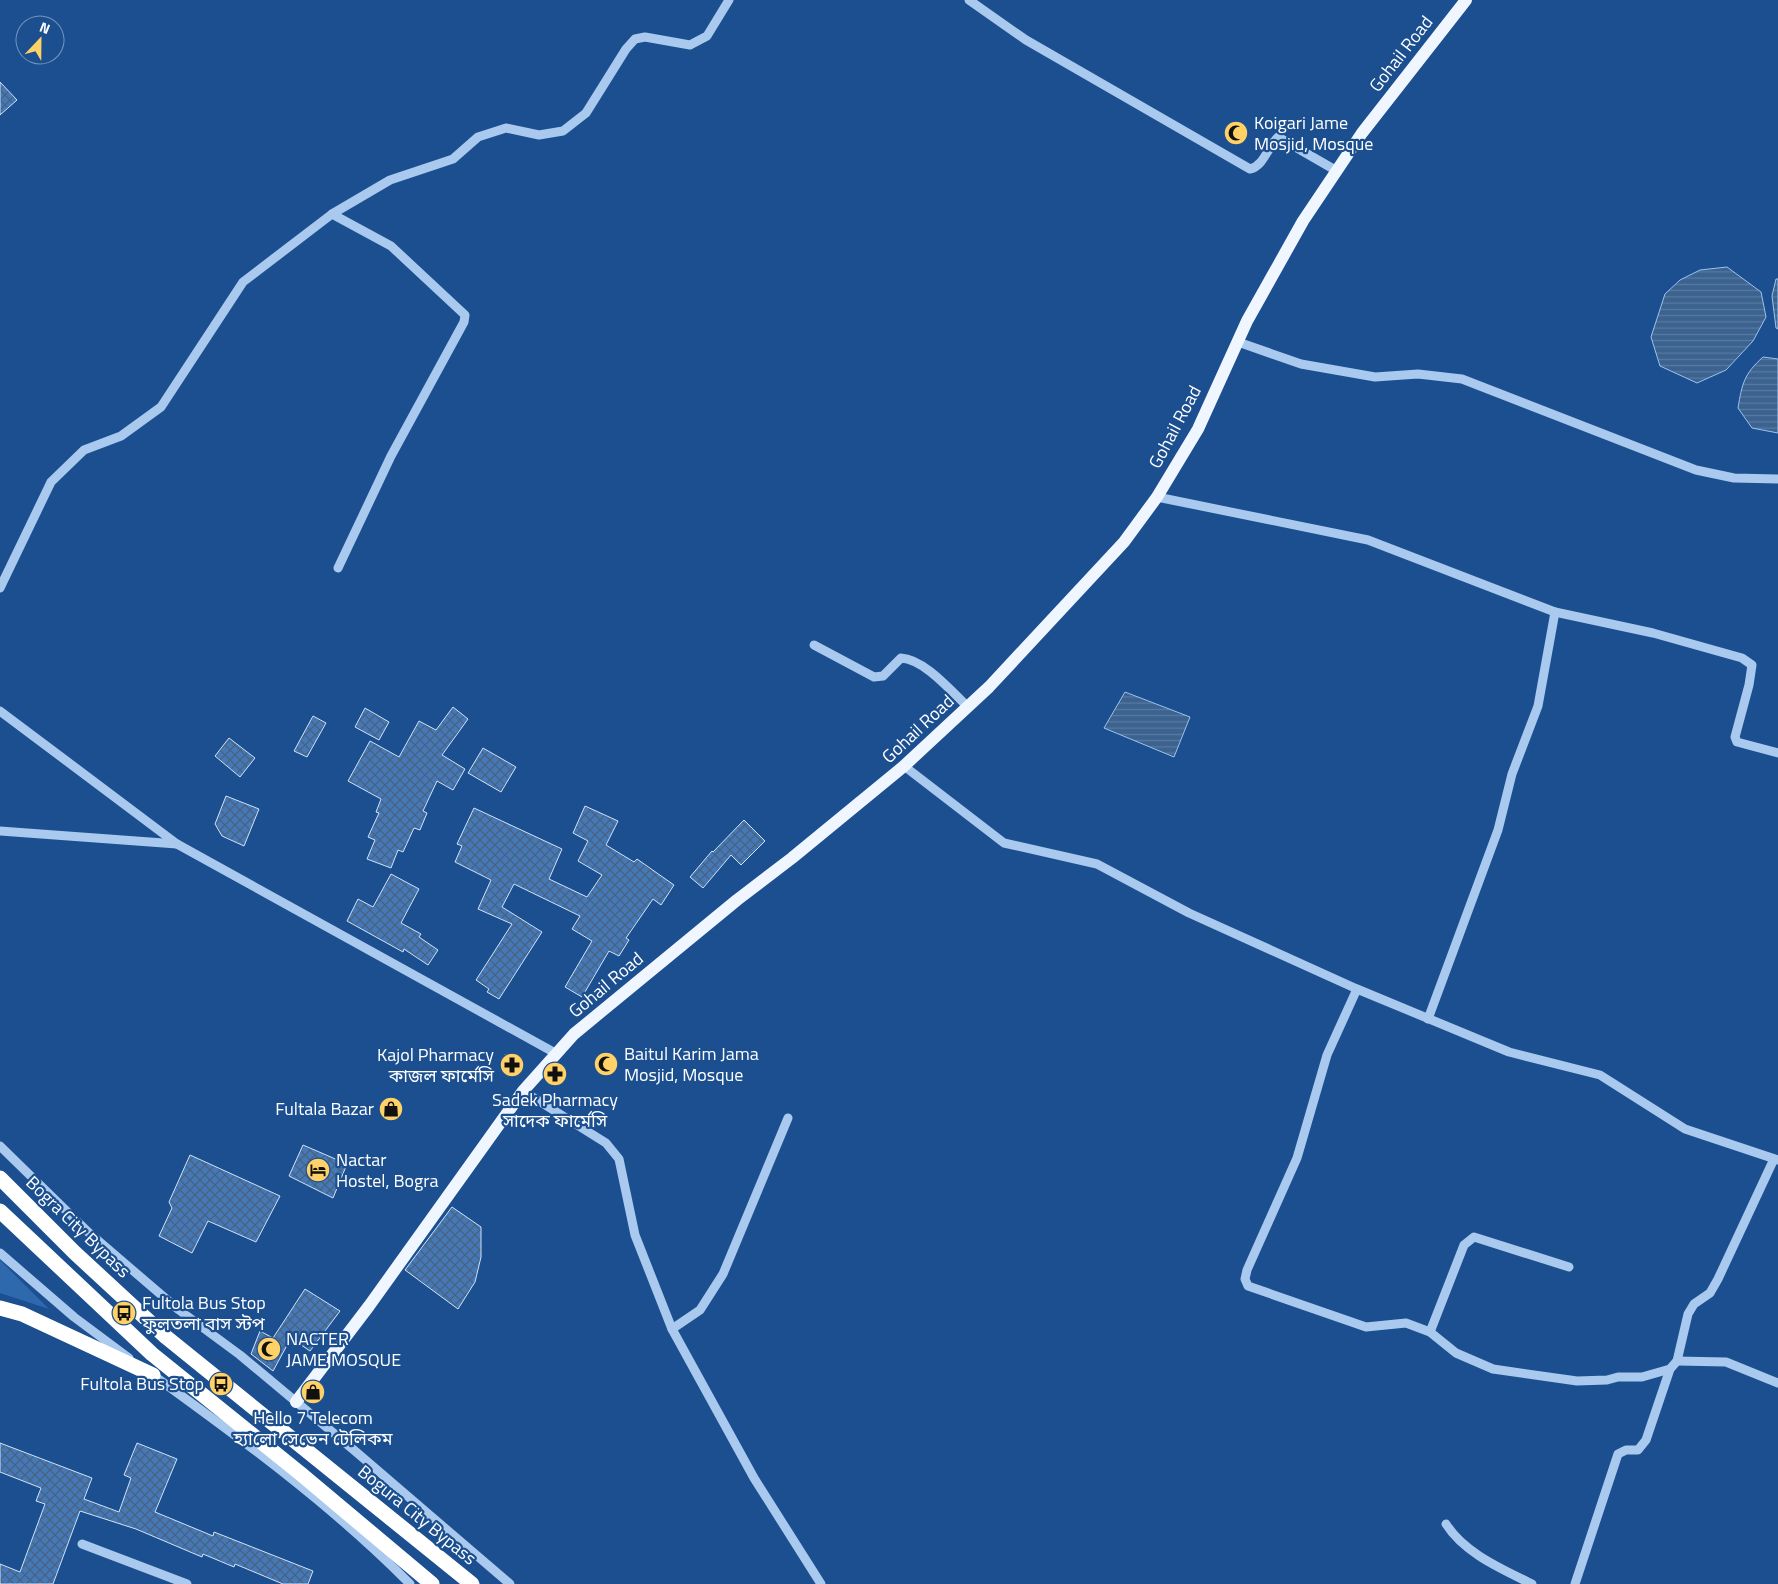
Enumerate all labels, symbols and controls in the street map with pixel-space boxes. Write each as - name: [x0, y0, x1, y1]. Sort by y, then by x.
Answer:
- street label: Gohail Road: [1362, 10, 1439, 98]
- north arrow: [15, 15, 65, 65]
- text: N: [37, 16, 53, 39]
- place label: Koigari Jame Mosjid, Mosque: [1254, 109, 1373, 157]
- mosque icon: Koigari Jame Mosjid, Mosque: [1223, 120, 1249, 146]
- street label: Gohail Road: [1141, 381, 1208, 473]
- street label: Gohail Road: [875, 688, 960, 769]
- street label: Gohail Road: [562, 945, 649, 1024]
- place label: Baitul Karim Jama Mosjid, Mosque: [624, 1040, 759, 1088]
- place label: Kajol Pharmacy কাজল ফার্মেসি: [377, 1041, 495, 1089]
- mosque icon: Baitul Karim Jama Mosjid, Mosque: [593, 1051, 619, 1077]
- pharmacy icon: Kajol Pharmacy কাজল ফার্মেসি: [499, 1052, 525, 1078]
- pharmacy icon: Sadek Pharmacy সাদেক ফার্মেসি: [542, 1061, 568, 1087]
- place label: Sadek Pharmacy সাদেক ফার্মেসি: [492, 1086, 618, 1134]
- place label: Fultala Bazar: [275, 1095, 374, 1122]
- shop icon: Fultala Bazar: [378, 1096, 404, 1122]
- place label: Nactar Hostel, Bogra: [336, 1146, 439, 1194]
- hotel icon: Nactar Hostel, Bogra: [305, 1157, 331, 1183]
- street label: Bogra City Bypass: [20, 1169, 137, 1284]
- place label: Fultola Bus Stop ফুলতলা বাস স্টপ: [141, 1289, 266, 1337]
- bus stop icon: Fultola Bus Stop ফুলতলা বাস স্টপ: [111, 1300, 137, 1326]
- place label: NACTER JAME MOSQUE: [286, 1325, 401, 1373]
- mosque icon: NACTER JAME MOSQUE: [256, 1336, 282, 1362]
- place label: Fultola Bus Stop: [80, 1370, 204, 1397]
- bus stop icon: Fultola Bus Stop: [208, 1371, 234, 1397]
- shop icon: Hello 7 Telecom হ্যা‌লো সে‌ভেন টে‌লিকম: [300, 1379, 326, 1405]
- place label: Hello 7 Telecom হ্যা‌লো সে‌ভেন টে‌লিকম: [232, 1404, 394, 1452]
- street label: Bogura City Bypass: [352, 1458, 483, 1571]

